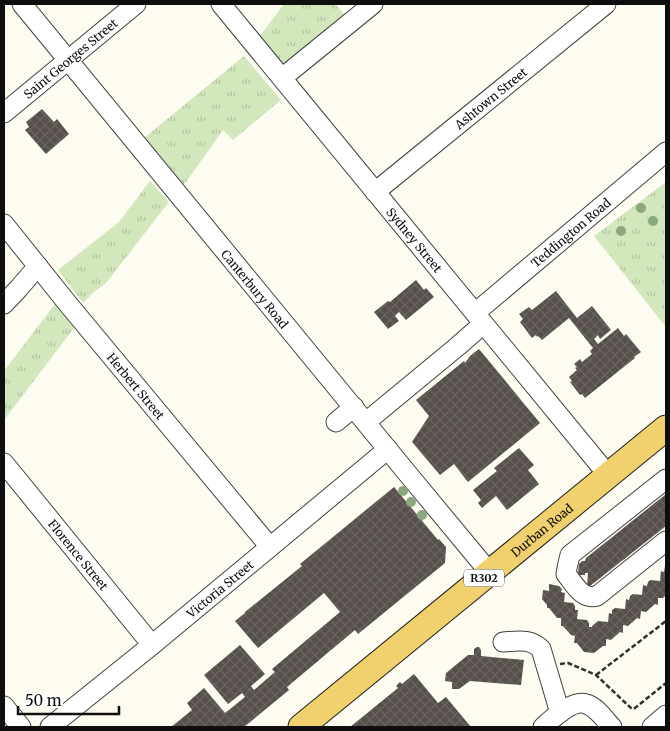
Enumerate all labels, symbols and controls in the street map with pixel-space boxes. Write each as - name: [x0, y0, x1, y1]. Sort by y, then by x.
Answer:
- street label: Saint Georges Street: [20, 15, 121, 101]
- street label: Ashtown Street: [451, 64, 530, 132]
- street label: Teddington Road: [528, 195, 613, 270]
- street label: Sydney Street: [384, 204, 446, 275]
- street label: Canterbury Road: [218, 246, 292, 331]
- street label: Herbert Street: [104, 350, 168, 423]
- street label: Durban Road: [508, 500, 576, 560]
- street label: Florence Street: [45, 516, 112, 593]
- street label: Victoria Street: [183, 556, 256, 621]
- road number: R302: [464, 570, 504, 586]
- scale bar: [18, 684, 119, 716]
- text: 50 m: [25, 691, 62, 710]

